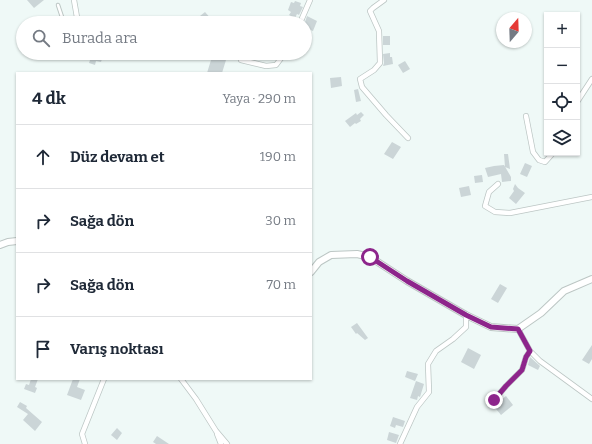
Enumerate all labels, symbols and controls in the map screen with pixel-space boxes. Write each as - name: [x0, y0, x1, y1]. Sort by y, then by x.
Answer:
- north arrow: [496, 12, 532, 48]
- map controls: [544, 12, 580, 156]
- button: +: [544, 12, 580, 48]
- search box: [16, 16, 312, 60]
- icon: search: [30, 27, 52, 49]
- text: Burada ara: [62, 29, 138, 47]
- button: −: [544, 48, 580, 84]
- button: locate: [544, 84, 580, 120]
- text: 4 dk: [32, 88, 66, 109]
- text: Yaya · 290 m: [222, 91, 296, 106]
- button: layers: [544, 120, 580, 156]
- icon: ahead: [32, 146, 54, 168]
- text: Düz devam et: [70, 148, 165, 166]
- text: 190 m: [260, 149, 296, 164]
- icon: right: [32, 210, 54, 232]
- text: Sağa dön: [70, 212, 134, 230]
- text: 30 m: [265, 213, 296, 228]
- route start: [361, 248, 379, 266]
- icon: right: [32, 274, 54, 296]
- text: Sağa dön: [70, 276, 134, 294]
- text: 70 m: [266, 277, 296, 292]
- icon: arrive: [32, 338, 54, 360]
- text: Varış noktası: [70, 340, 163, 358]
- route end: [485, 391, 503, 409]

